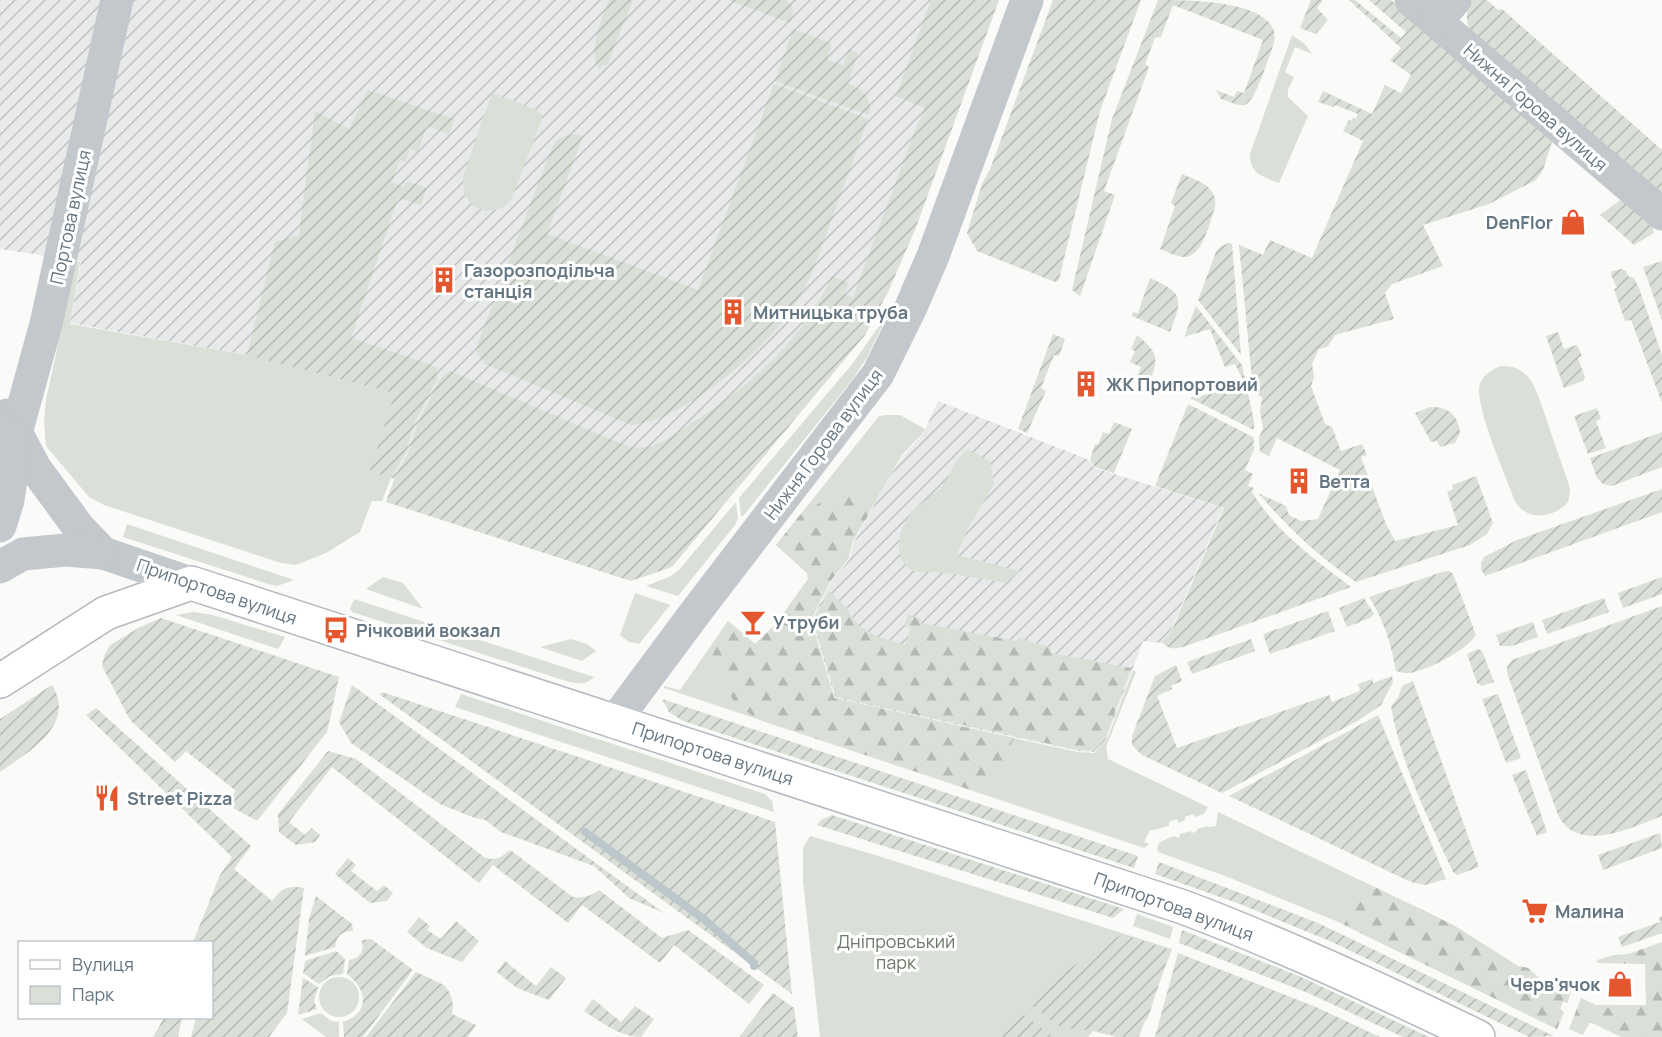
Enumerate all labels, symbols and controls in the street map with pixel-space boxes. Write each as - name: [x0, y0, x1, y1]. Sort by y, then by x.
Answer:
- street label: Нижня Горова вулиця: [1459, 38, 1613, 176]
- street label: Портова вулиця: [44, 147, 96, 287]
- shop icon: DenFlor: [1558, 207, 1588, 237]
- place label: DenFlor: [1486, 210, 1553, 234]
- place label: Газорозподільча станція: [464, 258, 615, 303]
- building icon: Газорозподільча станція: [429, 265, 459, 295]
- building icon: Митницька труба: [718, 297, 748, 327]
- place label: Митницька труба: [753, 300, 908, 324]
- street label: Нижня Горова вулиця: [758, 364, 888, 524]
- building icon: ЖК Припортовий: [1071, 369, 1101, 399]
- place label: ЖК Припортовий: [1106, 372, 1258, 396]
- building icon: Ветта: [1284, 466, 1314, 496]
- place label: Ветта: [1319, 469, 1370, 493]
- street label: Припортова вулиця: [134, 552, 300, 630]
- bar icon: У труби: [738, 607, 768, 637]
- place label: У труби: [773, 610, 839, 634]
- bus stop icon: Річковий вокзал: [321, 615, 351, 645]
- place label: Річковий вокзал: [356, 618, 501, 642]
- street label: Припортова вулиця: [629, 716, 797, 790]
- restaurant icon: Street Pizza: [92, 783, 122, 813]
- place label: Street Pizza: [127, 786, 232, 810]
- street label: Припортова вулиця: [1091, 866, 1257, 946]
- supermarket icon: Малина: [1520, 896, 1550, 926]
- place label: Малина: [1555, 899, 1624, 923]
- park label: Дніпровський парк: [837, 929, 955, 974]
- legend: [18, 941, 213, 1019]
- text: Вулиця: [72, 952, 134, 976]
- shop icon: Черв'ячок: [1605, 969, 1635, 999]
- place label: Черв'ячок: [1510, 972, 1601, 996]
- text: Парк: [72, 982, 115, 1006]

